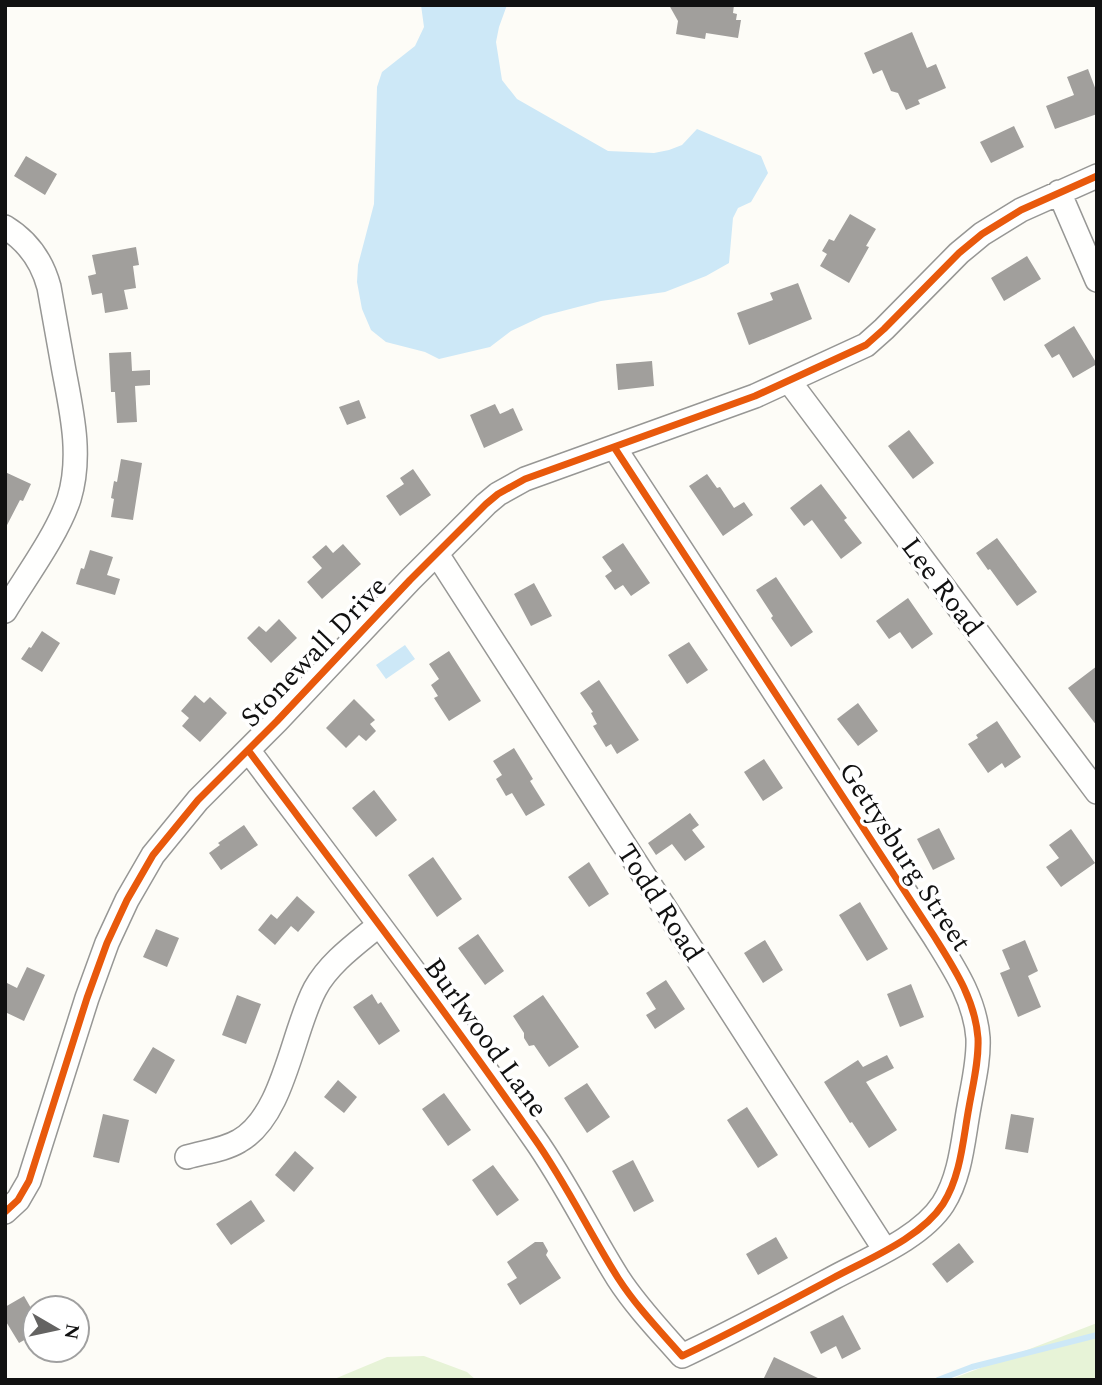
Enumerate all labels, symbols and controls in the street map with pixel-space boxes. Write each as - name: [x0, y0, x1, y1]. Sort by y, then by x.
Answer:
- street label: Lee Road: [890, 528, 994, 646]
- street label: Stonewall Drive: [230, 566, 398, 738]
- street label: Gettysburg Street: [827, 754, 982, 960]
- street label: Todd Road: [605, 835, 714, 971]
- street label: Burlwood Lane: [413, 949, 559, 1127]
- north arrow: [21, 1294, 91, 1364]
- text: N: [56, 1321, 87, 1341]

